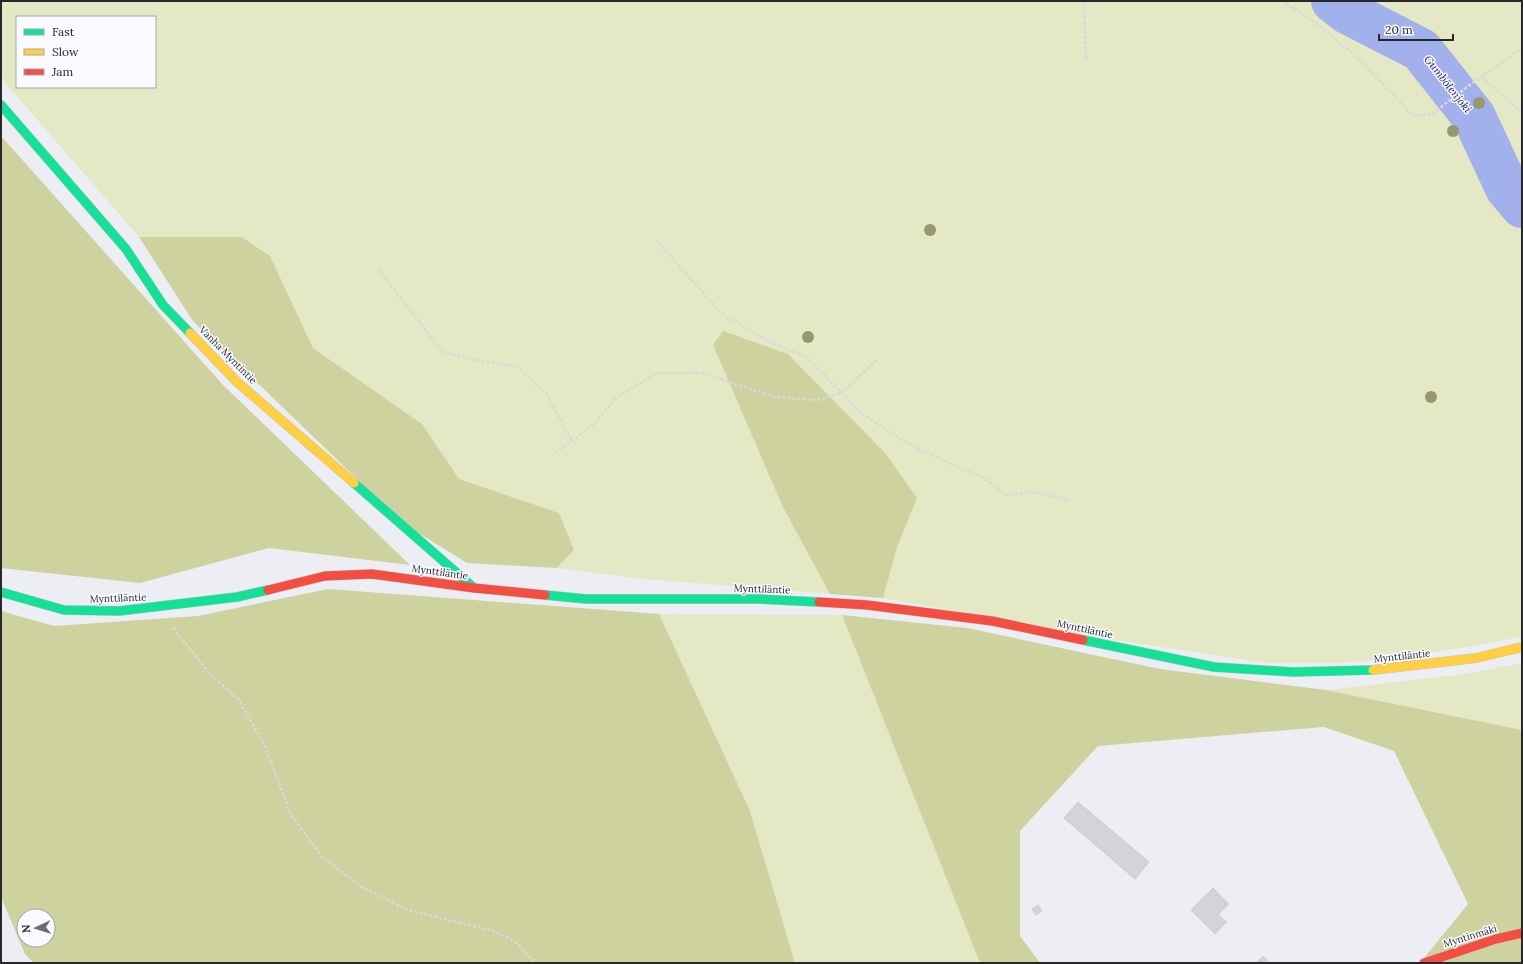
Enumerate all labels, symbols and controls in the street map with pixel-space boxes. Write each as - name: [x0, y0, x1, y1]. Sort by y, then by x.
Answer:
- legend: [16, 16, 156, 88]
- scale bar: [1379, 16, 1453, 42]
- text: 20 m: [1385, 22, 1413, 37]
- text: Fast: [52, 24, 75, 39]
- text: Slow: [52, 44, 79, 59]
- water label: Gumbölenjoki: [1421, 52, 1475, 116]
- text: Jam: [51, 64, 73, 79]
- street label: Vanha Myntintie: [196, 323, 260, 387]
- street label: Mynttiläntie: [411, 562, 470, 582]
- street label: Mynttiläntie: [733, 582, 791, 597]
- street label: Mynttiläntie: [89, 590, 147, 605]
- street label: Mynttiläntie: [1056, 617, 1115, 641]
- street label: Mynttiläntie: [1373, 647, 1432, 665]
- north arrow: [16, 908, 56, 948]
- street label: Myntinmäki: [1442, 922, 1499, 950]
- text: N: [19, 923, 33, 933]

